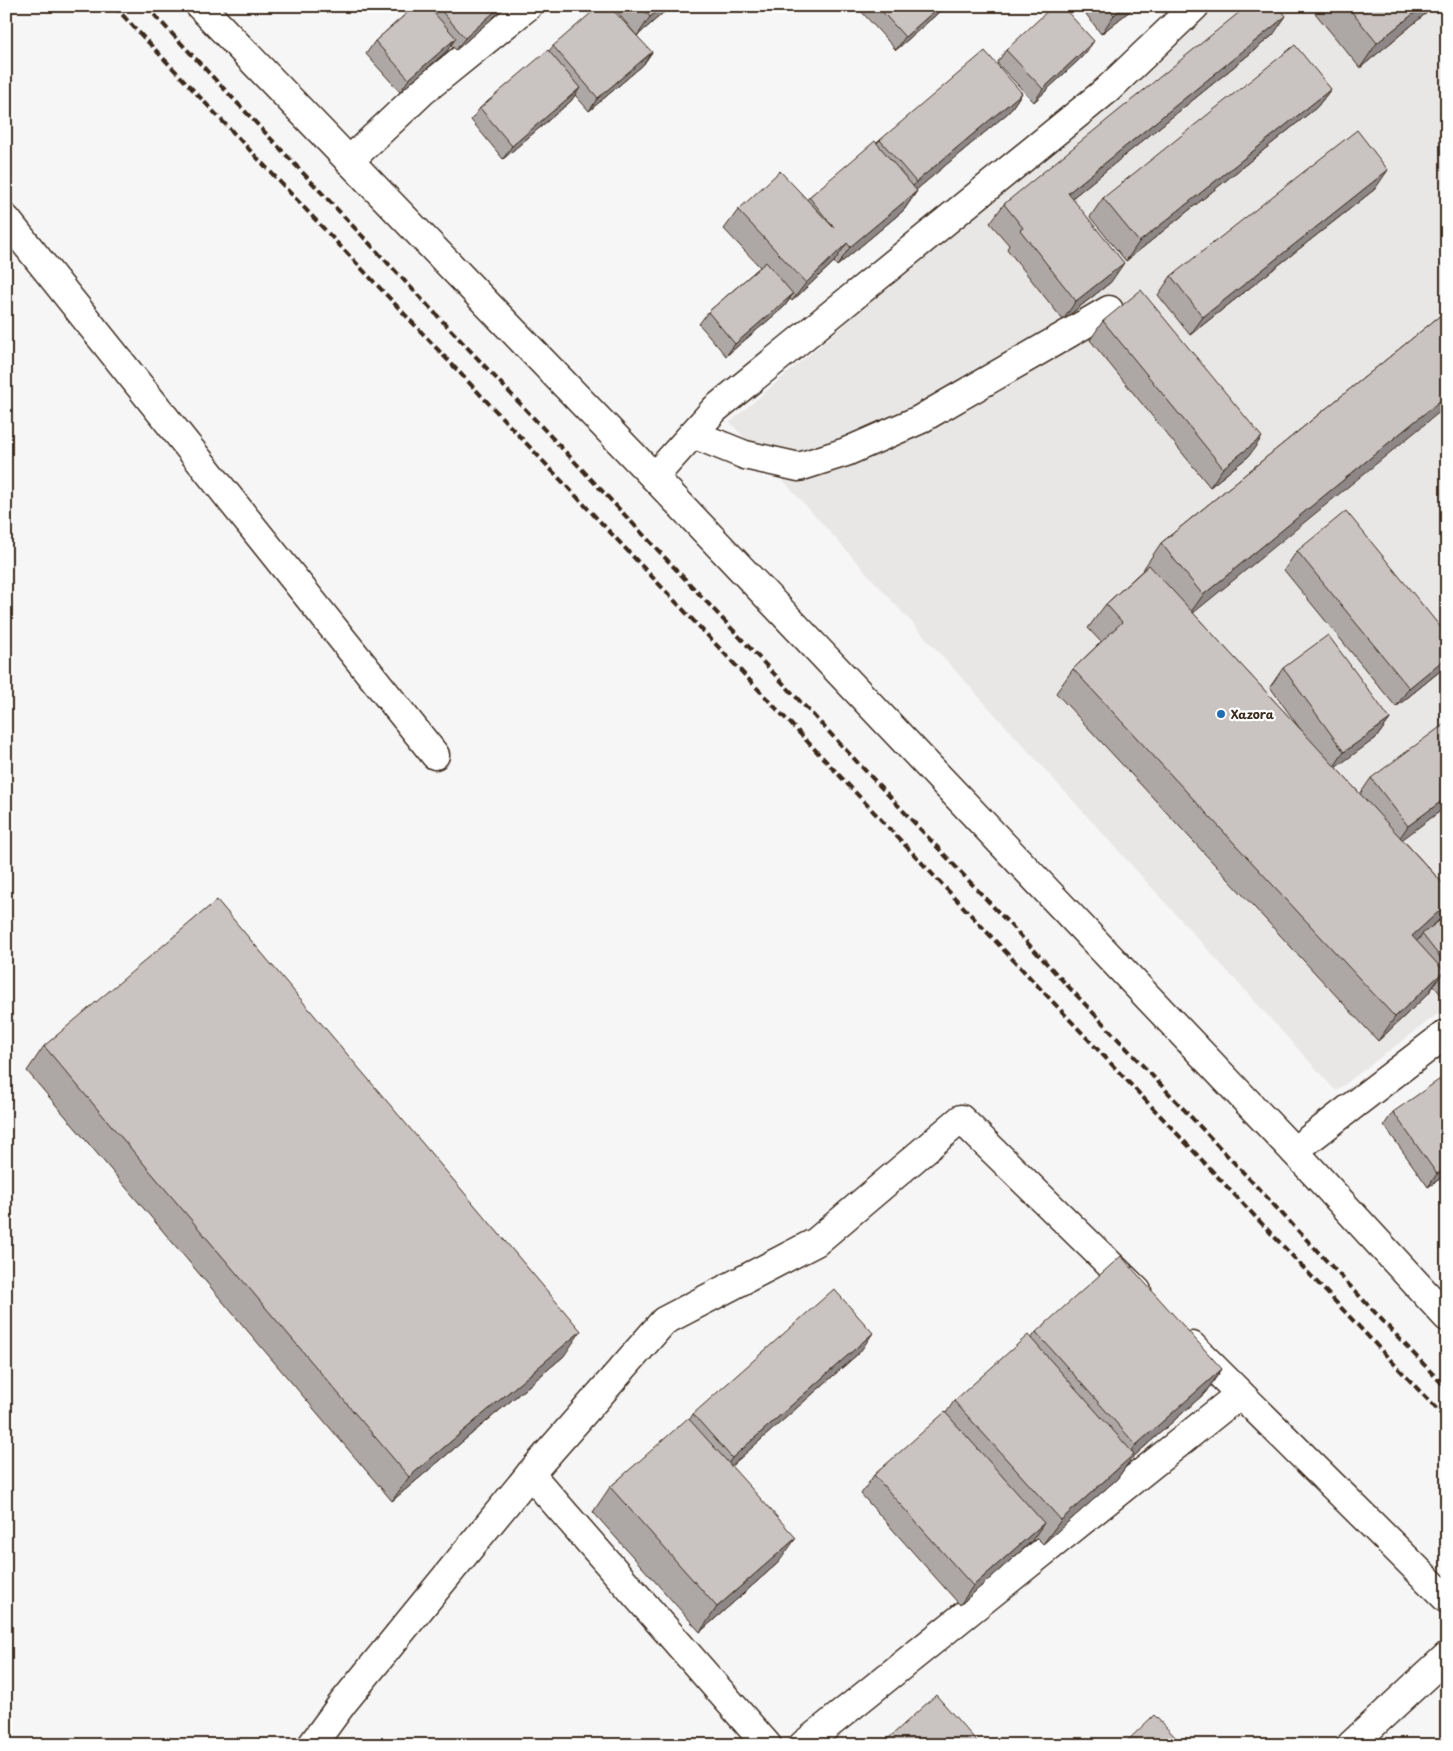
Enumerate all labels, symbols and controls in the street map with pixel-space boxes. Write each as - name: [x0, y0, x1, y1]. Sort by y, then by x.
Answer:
- place label: Xazora: [1231, 705, 1275, 723]
- marker: Xazora: [1215, 708, 1227, 720]

